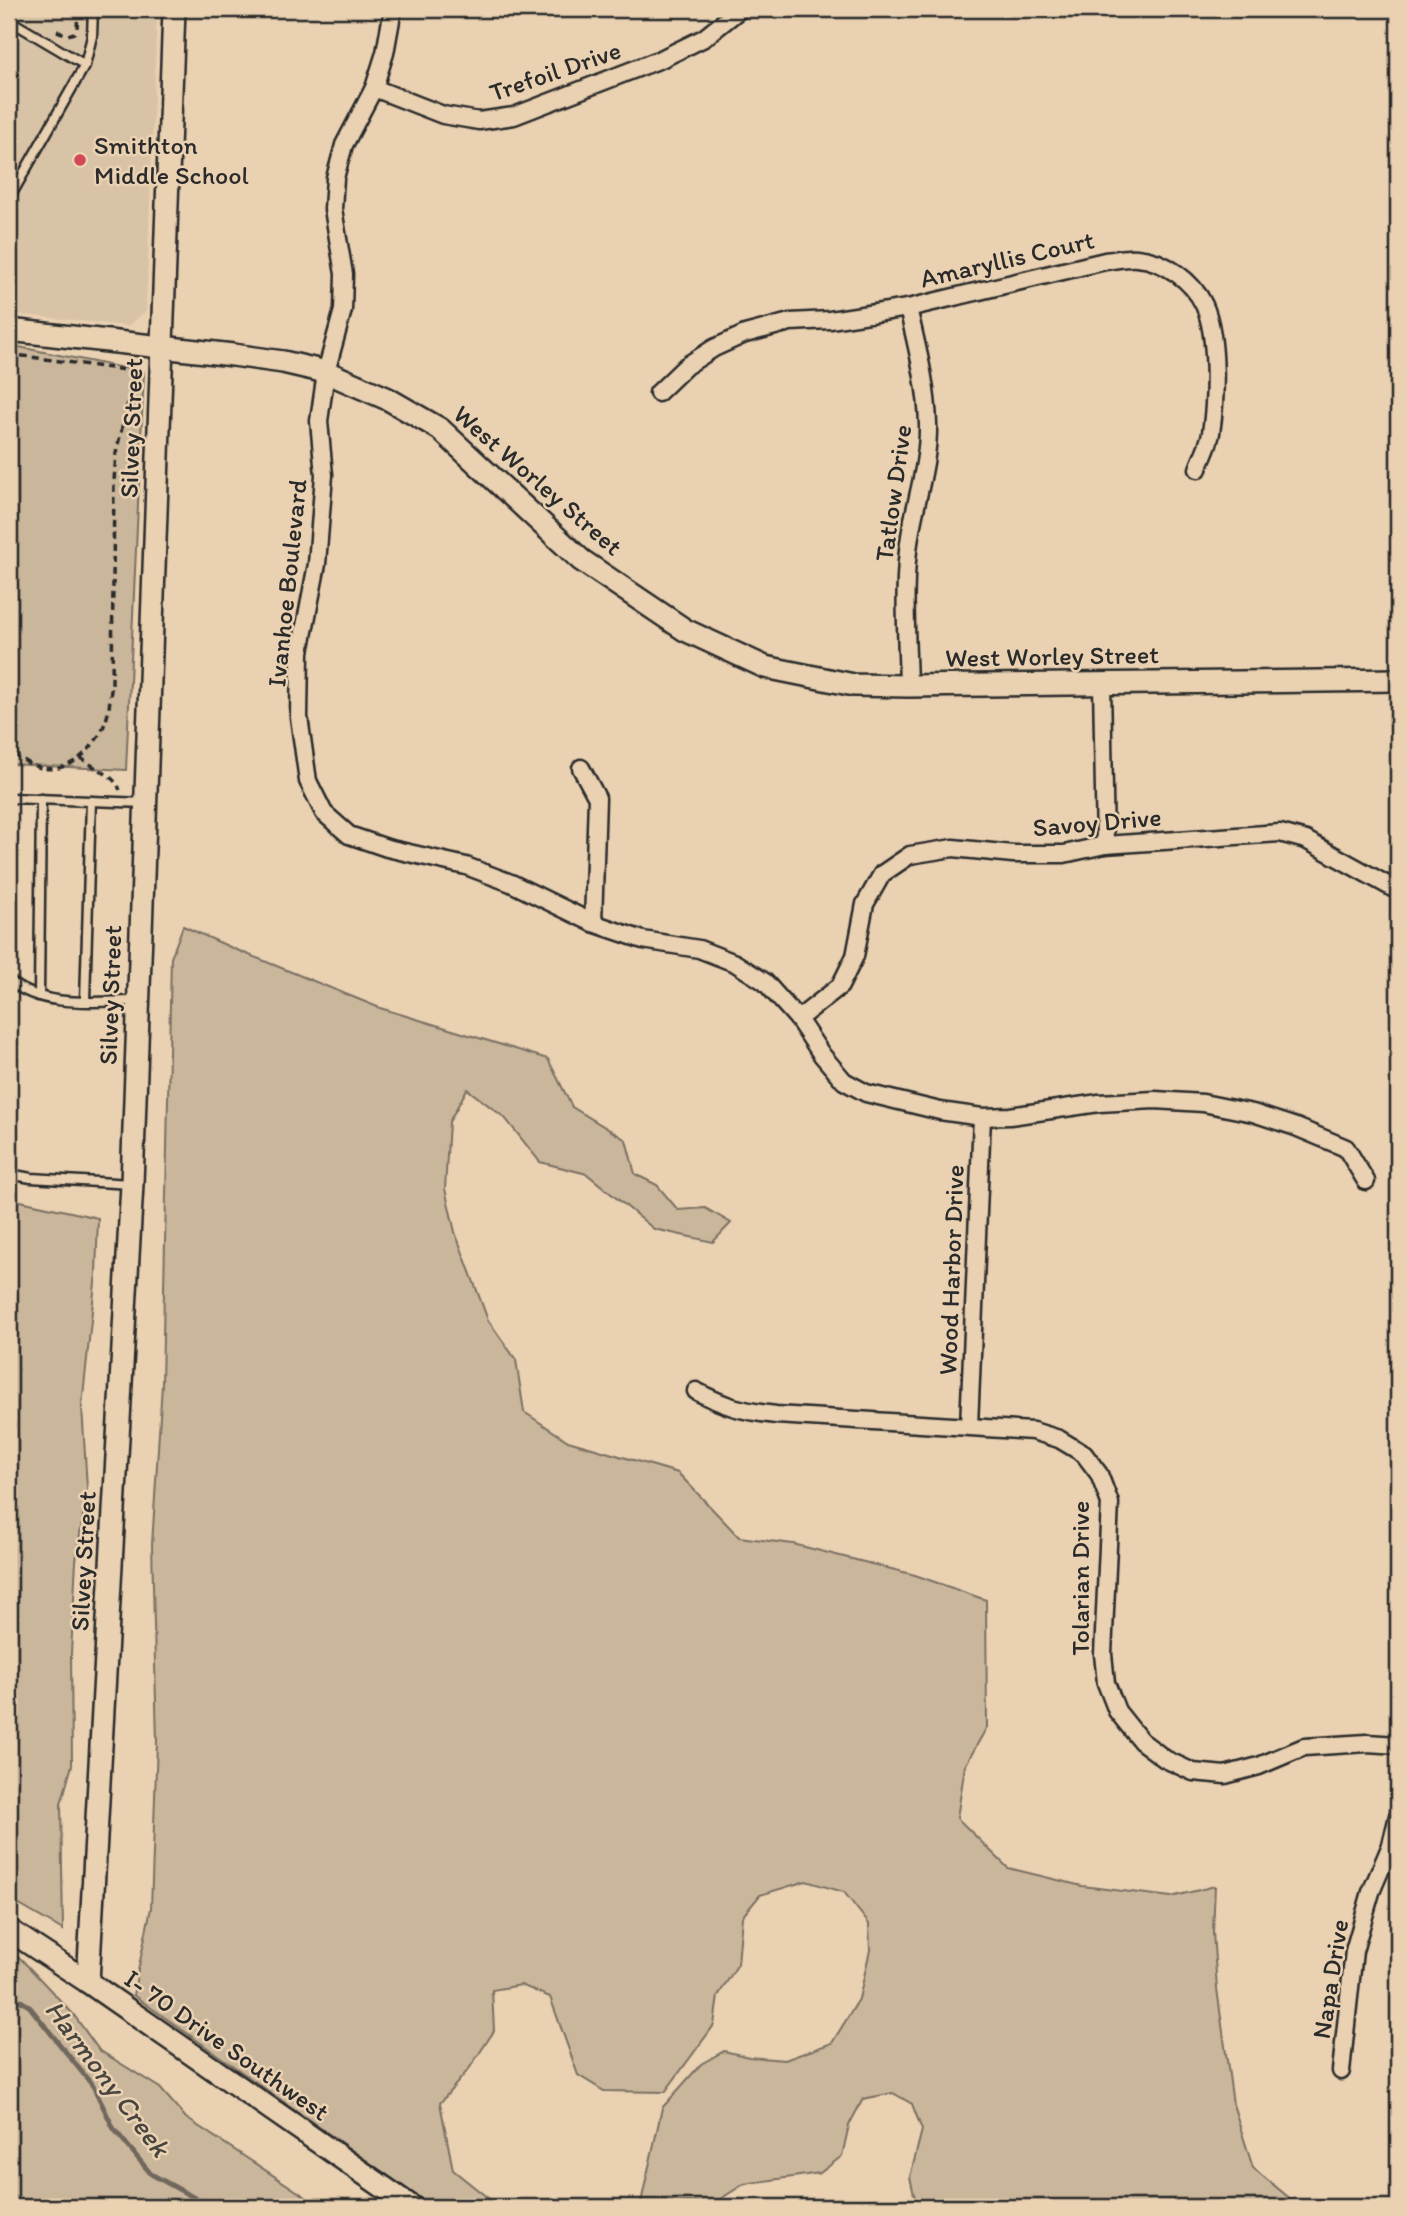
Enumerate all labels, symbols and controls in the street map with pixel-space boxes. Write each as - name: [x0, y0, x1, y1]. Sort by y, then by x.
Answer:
- street label: Trefoil Drive: [485, 34, 625, 108]
- place label: Smithton Middle School: [94, 129, 249, 191]
- marker: Smithton Middle School: [72, 152, 88, 168]
- street label: Amaryllis Court: [917, 223, 1097, 295]
- street label: Silvey Street: [113, 357, 149, 499]
- street label: West Worley Street: [447, 398, 629, 562]
- street label: Tatlow Drive: [868, 422, 918, 564]
- street label: Ivanhoe Boulevard: [260, 477, 314, 689]
- street label: West Worley Street: [945, 638, 1159, 674]
- street label: Savoy Drive: [1031, 800, 1163, 844]
- street label: Silvey Street: [92, 924, 128, 1066]
- street label: Wood Harbor Drive: [931, 1164, 971, 1376]
- street label: Silvey Street: [63, 1490, 103, 1632]
- street label: Tolarian Drive: [1064, 1501, 1096, 1655]
- street label: Napa Drive: [1305, 1917, 1355, 2041]
- street label: I- 70 Drive Southwest: [118, 1962, 336, 2128]
- water label: Harmony Creek: [38, 1993, 179, 2164]

